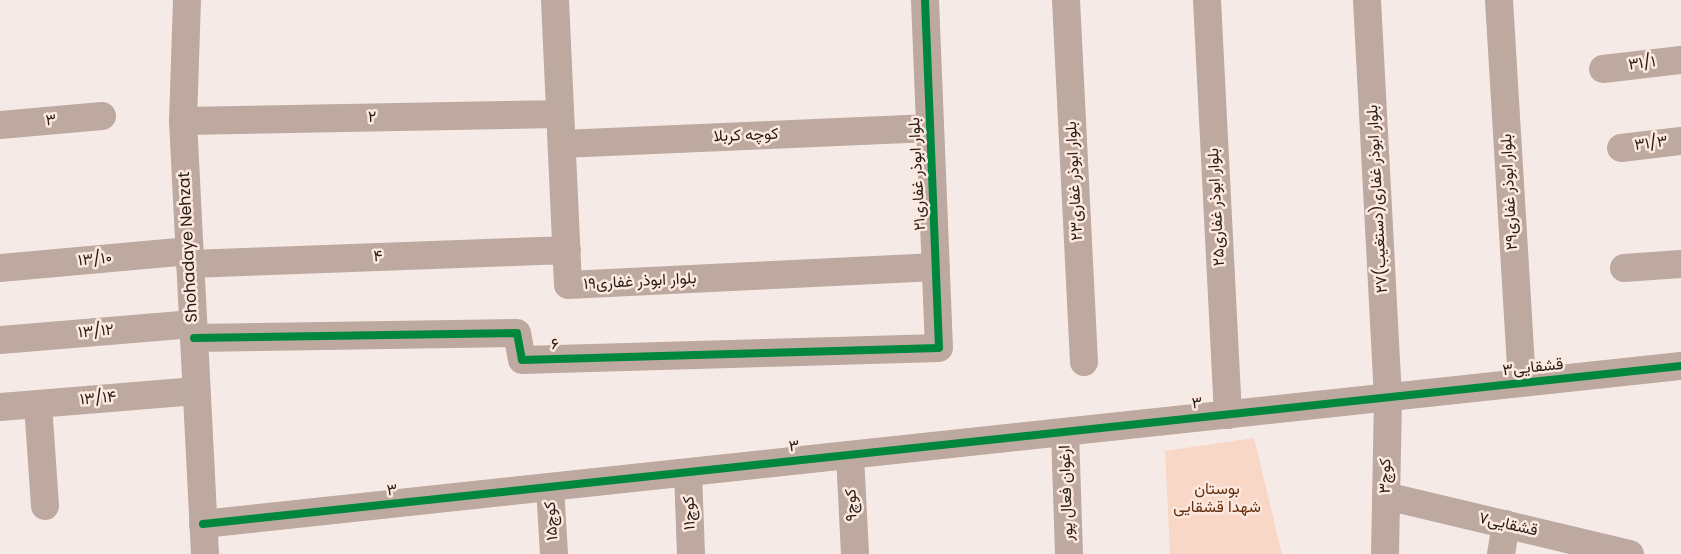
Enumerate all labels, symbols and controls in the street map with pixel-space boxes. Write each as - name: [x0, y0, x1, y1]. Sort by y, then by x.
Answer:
- street label: ۳۱/۱: [1627, 53, 1657, 75]
- street label: ۲۷بلوار ابوذر غفاری(دستغیب): [1363, 104, 1393, 294]
- street label: ۲: [368, 108, 376, 128]
- street label: ۳: [45, 111, 57, 131]
- street label: ۲۱بلوار ابوذر غفاری: [905, 117, 931, 231]
- street label: بلوار ابوذر غفاری۲۳: [1062, 121, 1088, 241]
- street label: کوچه کربلا: [713, 125, 779, 147]
- street label: ۳۱/۳: [1633, 132, 1669, 156]
- street label: بلوار ابوذر غفاری۲۹: [1497, 133, 1523, 251]
- street label: بلوار ابوذر غفاری۲۵: [1204, 147, 1230, 267]
- street label: Shohadaye Nehzat: [175, 171, 203, 323]
- street label: ۴: [373, 247, 383, 267]
- street label: ۱۳/۱۰: [77, 249, 113, 271]
- street label: بلوار ابوذر غفاری۱۹: [583, 269, 697, 295]
- street label: ۱۳/۱۲: [77, 321, 115, 343]
- street label: ۶: [551, 335, 559, 355]
- street label: ۳قشقایی: [1502, 355, 1564, 381]
- street label: ۱۳/۱۴: [79, 388, 117, 410]
- street label: ۳: [1191, 394, 1203, 414]
- street label: ۳: [788, 437, 800, 457]
- street label: ارغوان فعال پور: [1056, 445, 1078, 541]
- street label: ۳کوچ: [1376, 458, 1396, 494]
- park label: بوستان شهدا قشقایی: [1173, 480, 1261, 518]
- street label: ۳: [386, 481, 398, 501]
- street label: ۹کوچ: [842, 488, 862, 522]
- street label: ۱۱کوچ: [680, 496, 700, 530]
- street label: ۱۵کوچ: [541, 501, 563, 541]
- street label: ۷قشقایی: [1477, 509, 1539, 541]

